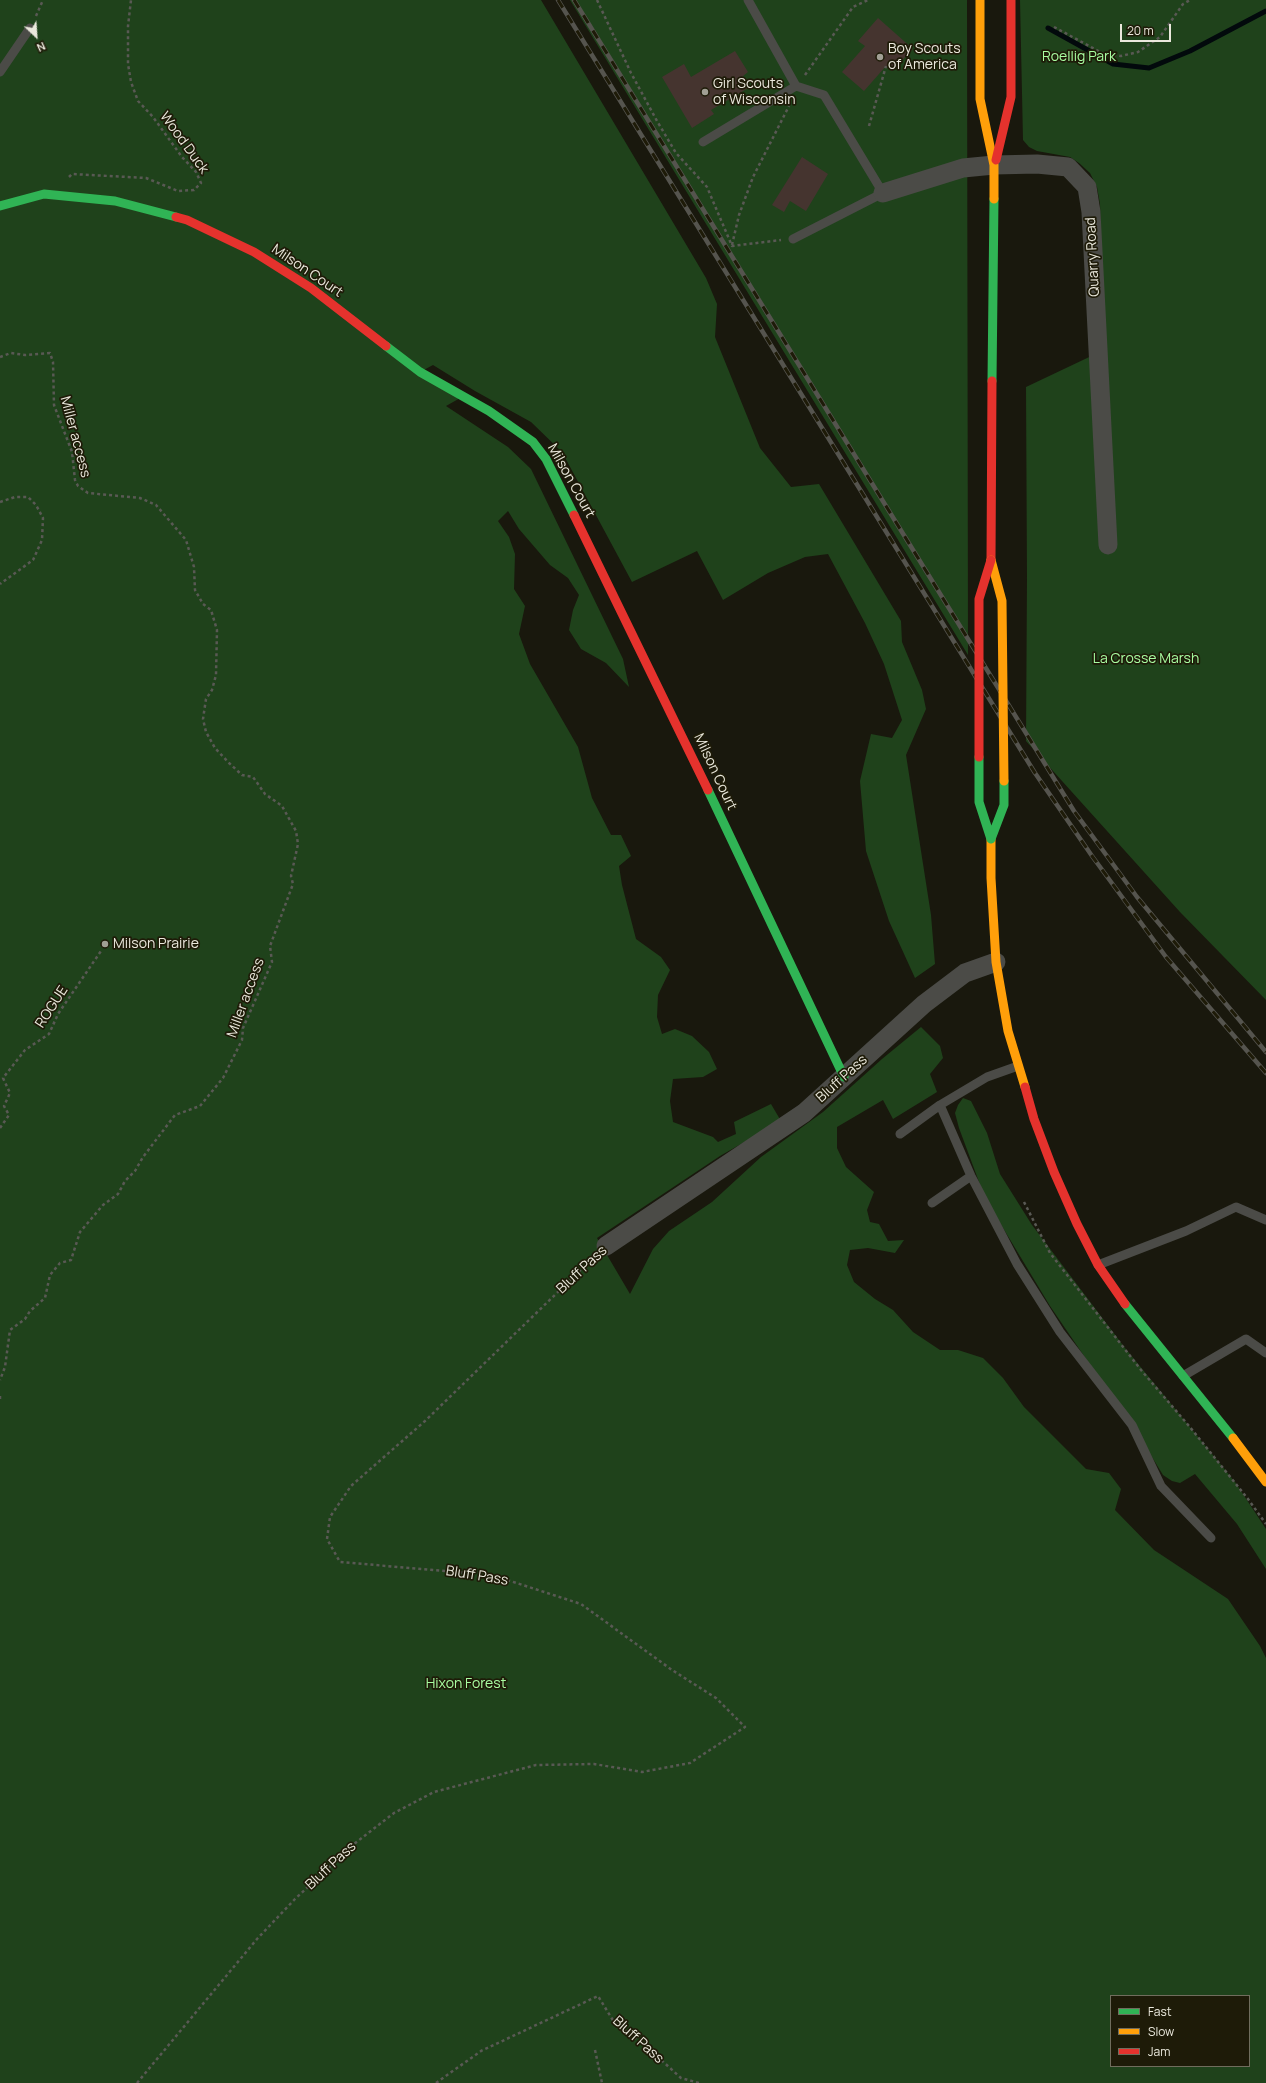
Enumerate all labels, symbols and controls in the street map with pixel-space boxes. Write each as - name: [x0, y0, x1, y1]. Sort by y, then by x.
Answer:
- north arrow: [16, 16, 56, 56]
- scale bar: [1122, 16, 1173, 42]
- text: 20 m: [1127, 22, 1154, 39]
- text: N: [35, 39, 48, 56]
- place label: Boy Scouts of America: [888, 41, 960, 74]
- park label: Roellig Park: [1042, 49, 1116, 65]
- marker: Boy Scouts of America: [875, 52, 885, 62]
- place label: Girl Scouts of Wisconsin: [713, 76, 796, 108]
- marker: Girl Scouts of Wisconsin: [700, 87, 710, 97]
- street label: Wood Duck: [156, 109, 212, 177]
- street label: Quarry Road: [1083, 217, 1103, 297]
- street label: Milson Court: [268, 241, 346, 301]
- street label: Miller access: [56, 395, 94, 479]
- street label: Milson Court: [544, 441, 598, 521]
- park label: La Crosse Marsh: [1093, 651, 1199, 667]
- street label: Milson Court: [690, 731, 740, 813]
- place label: Milson Prairie: [113, 936, 199, 952]
- marker: Milson Prairie: [100, 939, 110, 949]
- street label: Miller access: [224, 956, 268, 1040]
- street label: ROGUE: [32, 983, 72, 1031]
- street label: Bluff Pass: [813, 1052, 871, 1106]
- street label: Bluff Pass: [553, 1242, 611, 1298]
- street label: Bluff Pass: [445, 1563, 509, 1589]
- park label: Hixon Forest: [426, 1676, 506, 1692]
- street label: Bluff Pass: [302, 1838, 360, 1894]
- legend: [1110, 1995, 1250, 2067]
- text: Fast: [1148, 2003, 1172, 2020]
- street label: Bluff Pass: [609, 2013, 667, 2067]
- text: Slow: [1148, 2023, 1174, 2040]
- text: Jam: [1148, 2043, 1170, 2060]

